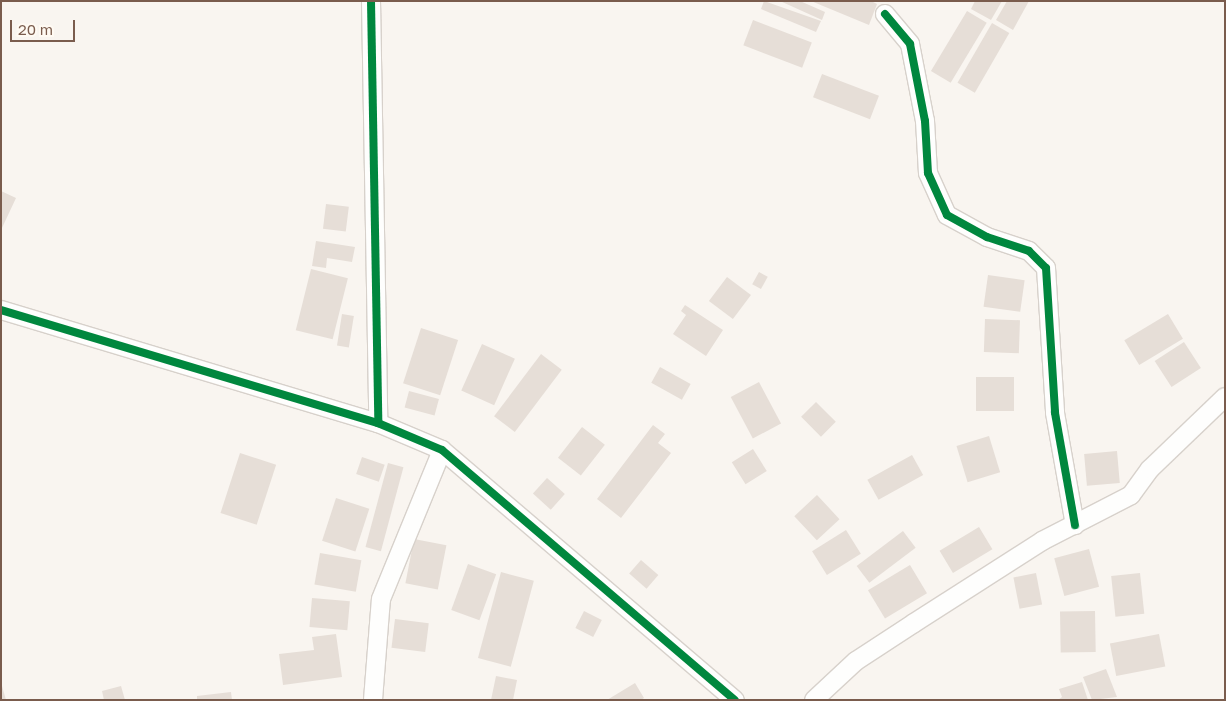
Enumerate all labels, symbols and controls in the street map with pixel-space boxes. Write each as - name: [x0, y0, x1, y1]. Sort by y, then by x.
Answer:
- scale bar: [12, 10, 78, 42]
- text: 20 m: [18, 20, 53, 38]

